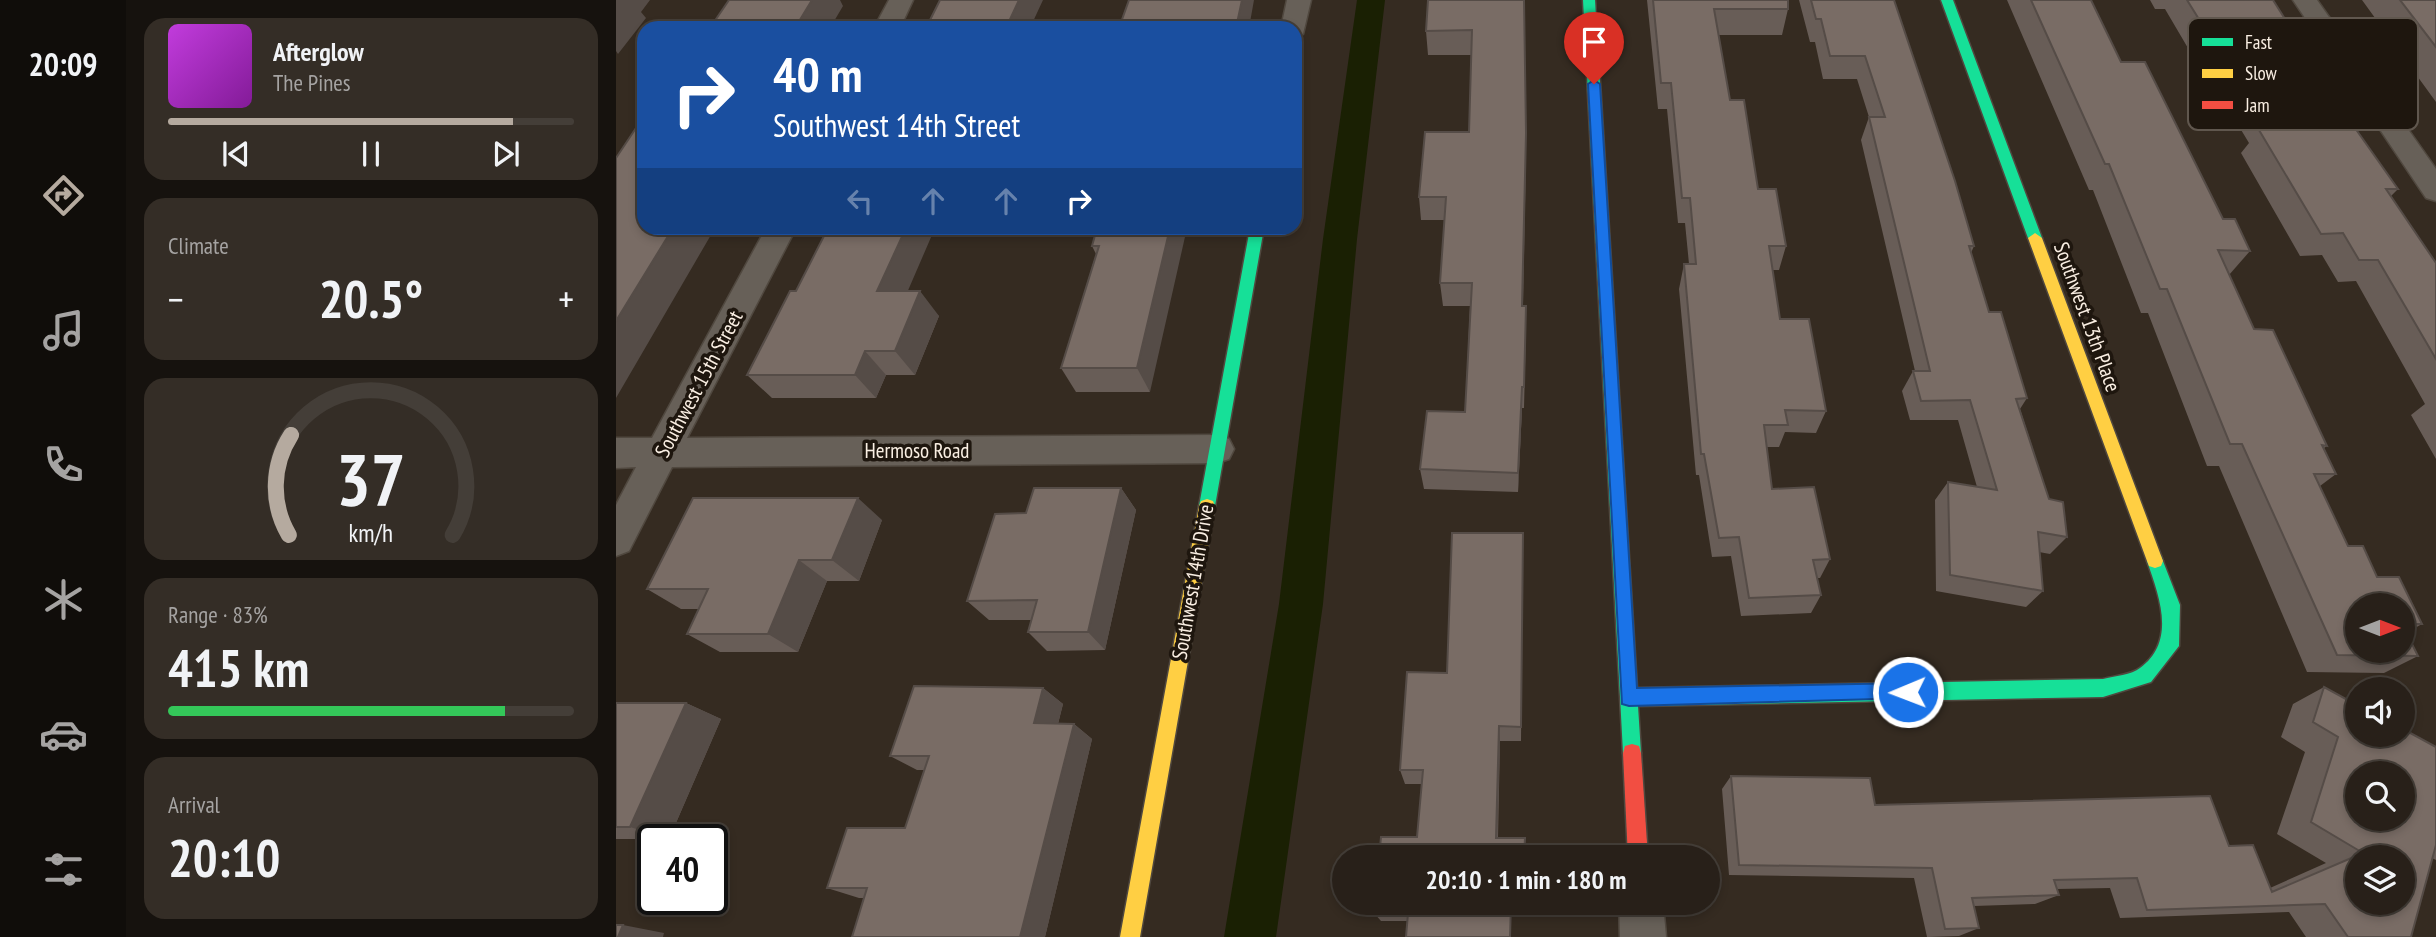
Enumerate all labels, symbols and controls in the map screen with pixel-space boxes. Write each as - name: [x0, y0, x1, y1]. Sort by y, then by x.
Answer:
- pin: [1564, 12.0, 1624, 84]
- legend: [2188, 18, 2418, 130]
- icon: arrive: [1575, 23, 1613, 61]
- text: Fast: [2245, 30, 2273, 54]
- text: Afterglow: [273, 35, 364, 68]
- text: 40 m: [773, 42, 862, 106]
- text: 20:09: [28, 43, 98, 85]
- icon: right: [658, 49, 749, 140]
- text: Slow: [2245, 61, 2278, 85]
- text: The Pines: [273, 68, 351, 97]
- text: Jam: [2244, 93, 2270, 117]
- text: Southwest 14th Street: [773, 104, 1020, 146]
- icon: previous: [217, 135, 255, 173]
- icon: pause: [352, 135, 390, 173]
- icon: next: [487, 135, 525, 173]
- icon: directions: [39, 171, 88, 220]
- icon: left: [841, 182, 879, 220]
- icon: ahead: [914, 182, 952, 220]
- icon: ahead: [987, 182, 1025, 220]
- icon: right: [1060, 182, 1098, 220]
- text: Climate: [168, 231, 229, 260]
- street label: Southwest 13th Place: [2048, 238, 2127, 395]
- text: 20.5°: [319, 265, 423, 332]
- text: −: [168, 274, 184, 323]
- text: +: [558, 274, 574, 323]
- icon: music: [39, 306, 88, 355]
- street label: Southwest 15th Street: [649, 306, 749, 462]
- text: 37: [336, 431, 406, 525]
- street label: Hermoso Road: [865, 437, 969, 464]
- icon: phone: [39, 440, 88, 489]
- street label: Southwest 14th Drive: [1166, 502, 1219, 662]
- text: km/h: [349, 516, 393, 548]
- icon: climate: [39, 575, 88, 624]
- north arrow: [2345, 593, 2415, 663]
- map controls: [2345, 593, 2415, 915]
- text: Range · 83%: [168, 600, 268, 629]
- text: 415 km: [168, 634, 309, 701]
- position arrow: [1871, 655, 1945, 729]
- button: sound: [2345, 677, 2415, 747]
- icon: car: [39, 710, 88, 759]
- button: search: [2345, 761, 2415, 831]
- text: Arrival: [168, 790, 220, 819]
- text: 20:10: [168, 824, 280, 891]
- speed limit sign: 40: [637, 824, 728, 915]
- icon: filters: [39, 845, 88, 894]
- button: layers: [2345, 845, 2415, 915]
- text: 20:10 · 1 min · 180 m: [1426, 863, 1626, 896]

